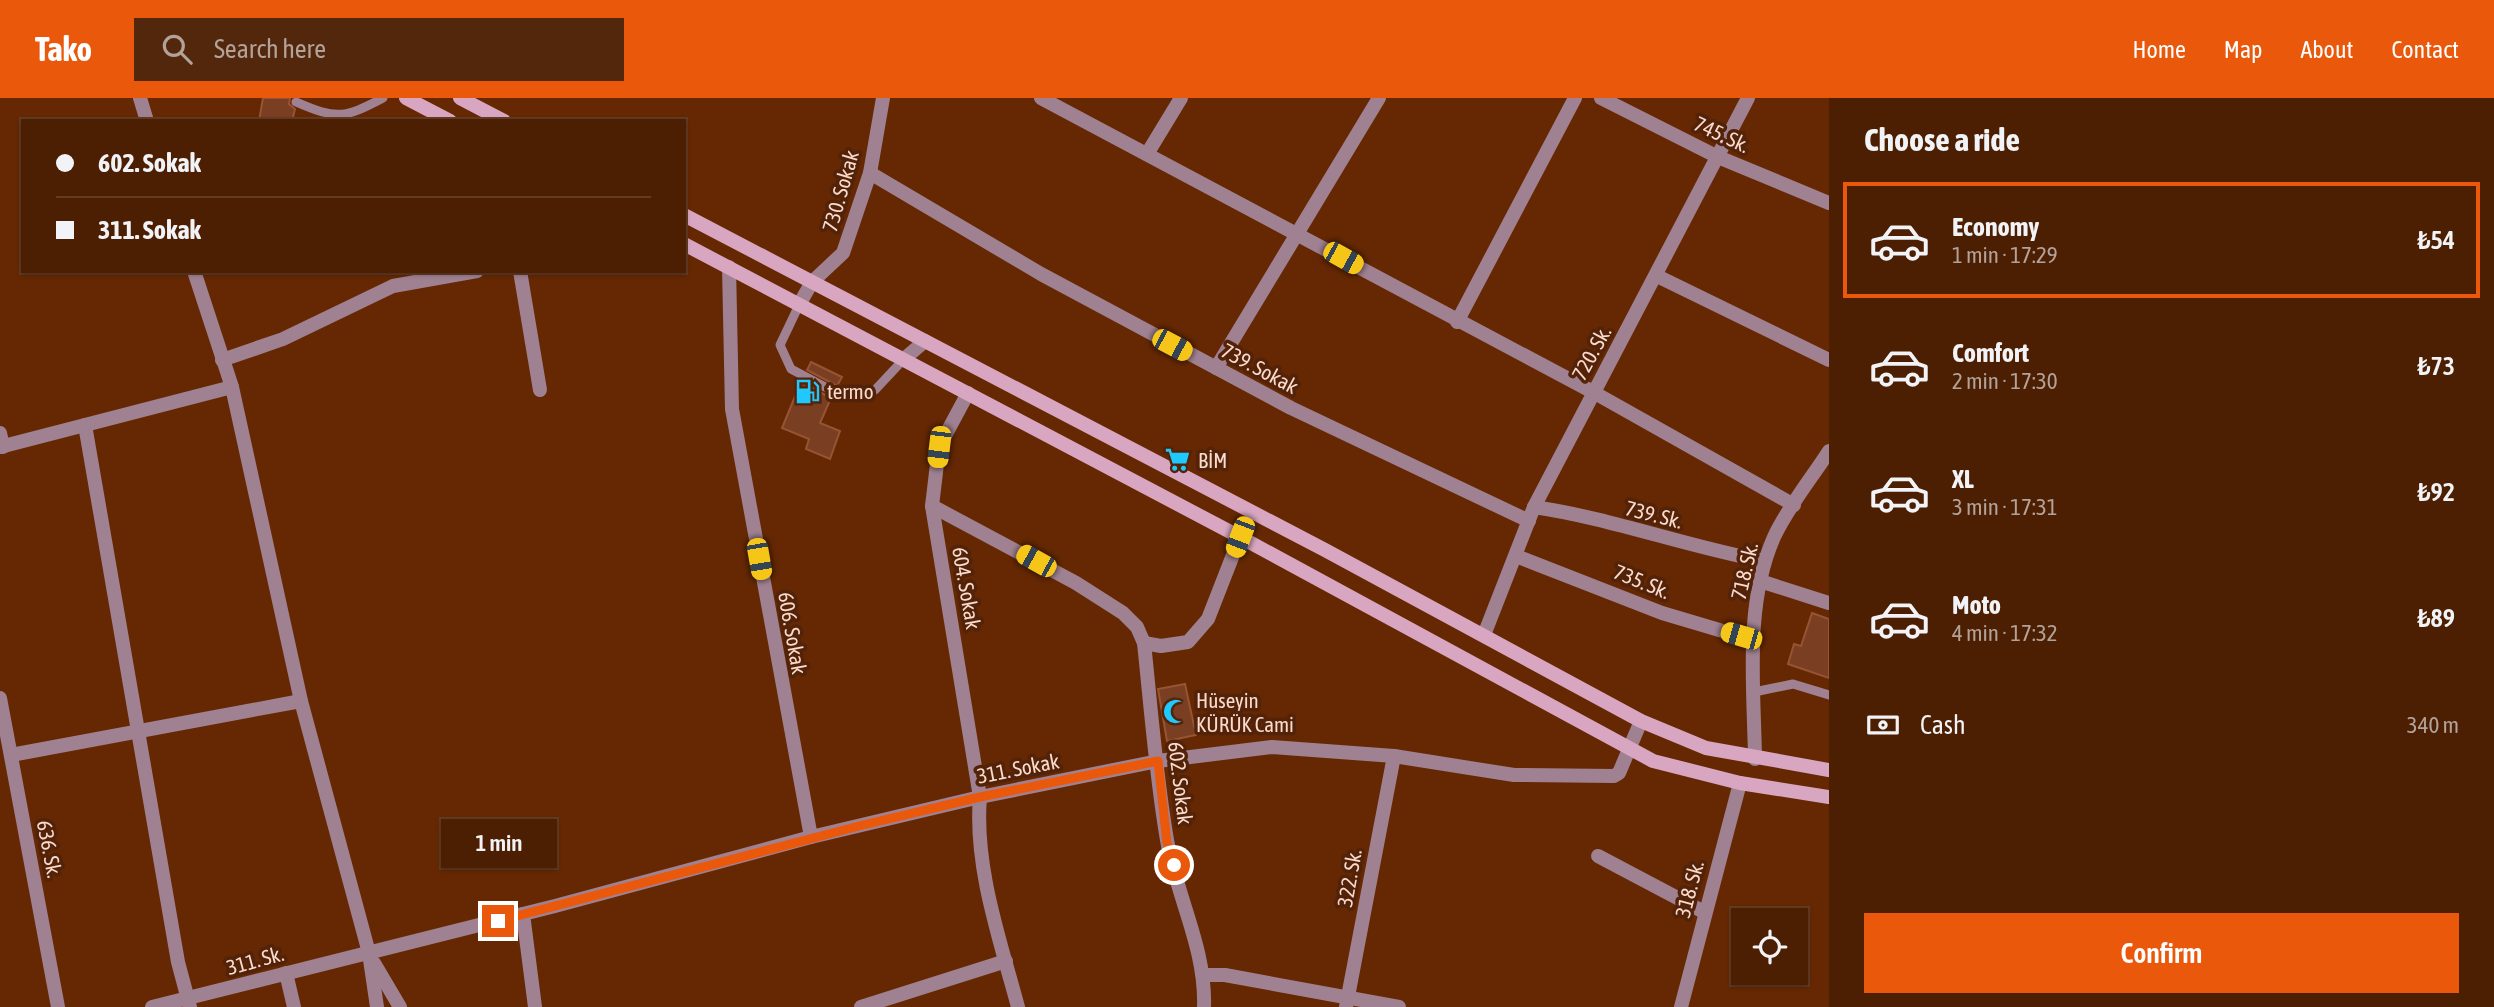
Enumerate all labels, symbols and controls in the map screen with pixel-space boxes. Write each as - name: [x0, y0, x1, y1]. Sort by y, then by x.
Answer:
- search box: [134, 18, 624, 81]
- text: Tako: [35, 30, 92, 68]
- icon: search: [158, 30, 196, 68]
- text: Search here: [214, 34, 326, 64]
- text: Home: [2132, 36, 2186, 63]
- text: Map: [2224, 36, 2262, 63]
- text: About: [2300, 36, 2353, 63]
- text: Contact: [2391, 36, 2459, 63]
- street label: 745. Sk.: [1691, 111, 1753, 157]
- text: Choose a ride: [1864, 121, 2020, 158]
- text: 602. Sokak: [98, 148, 201, 178]
- street label: 730. Sokak: [817, 148, 863, 234]
- icon: car: [1868, 209, 1931, 272]
- text: Economy: [1952, 212, 2039, 242]
- text: 311. Sokak: [98, 215, 201, 245]
- text: ₺54: [2418, 225, 2455, 255]
- car: [1320, 239, 1367, 277]
- text: 1 min · 17:29: [1952, 242, 2058, 268]
- street label: 720. Sk.: [1566, 322, 1616, 384]
- car: [1149, 326, 1196, 364]
- icon: car: [1868, 335, 1931, 398]
- street label: 739. Sokak: [1218, 338, 1302, 398]
- text: Comfort: [1952, 338, 2029, 368]
- text: ₺73: [2418, 351, 2455, 381]
- text: 2 min · 17:30: [1952, 368, 2058, 394]
- fuel station icon: termo: [793, 377, 821, 405]
- place label: termo: [827, 379, 874, 403]
- car: [927, 425, 952, 469]
- supermarket icon: BİM: [1164, 446, 1192, 474]
- place label: BİM: [1198, 448, 1227, 472]
- icon: car: [1868, 461, 1931, 524]
- text: XL: [1952, 464, 1974, 494]
- text: ₺92: [2418, 477, 2455, 507]
- text: 3 min · 17:31: [1952, 494, 2058, 520]
- street label: 739. Sk.: [1623, 495, 1685, 533]
- car: [1223, 514, 1258, 560]
- car: [746, 536, 773, 582]
- street label: 718. Sk.: [1726, 540, 1762, 602]
- car: [1013, 542, 1060, 580]
- street label: 604. Sokak: [948, 545, 986, 631]
- street label: 735. Sk.: [1611, 559, 1673, 603]
- icon: car: [1868, 587, 1931, 650]
- street label: 606. Sokak: [774, 590, 812, 676]
- text: Moto: [1952, 590, 2001, 620]
- text: ₺89: [2418, 603, 2455, 633]
- car: [1718, 620, 1765, 652]
- text: 4 min · 17:32: [1952, 620, 2058, 646]
- place label: Hüseyin KÜRÜK Cami: [1196, 688, 1294, 736]
- mosque icon: Hüseyin KÜRÜK Cami: [1162, 698, 1190, 726]
- icon: cash: [1864, 706, 1902, 744]
- text: Cash: [1920, 710, 1966, 740]
- text: 340 m: [2407, 712, 2459, 738]
- street label: 602. Sokak: [1164, 740, 1198, 826]
- street label: 311. Sokak: [975, 748, 1061, 788]
- street label: 636. Sk.: [33, 818, 67, 880]
- callout: 1 min: [440, 820, 556, 868]
- text: 1 min: [476, 830, 522, 856]
- street label: 322. Sk.: [1332, 847, 1366, 909]
- route start: [1158, 849, 1190, 881]
- street label: 318. Sk.: [1670, 858, 1708, 920]
- route end: [482, 905, 514, 937]
- map controls: [1731, 908, 1808, 985]
- button: locate: [1731, 908, 1808, 985]
- button: Confirm: [1864, 913, 2459, 993]
- street label: 311. Sk.: [224, 941, 286, 979]

